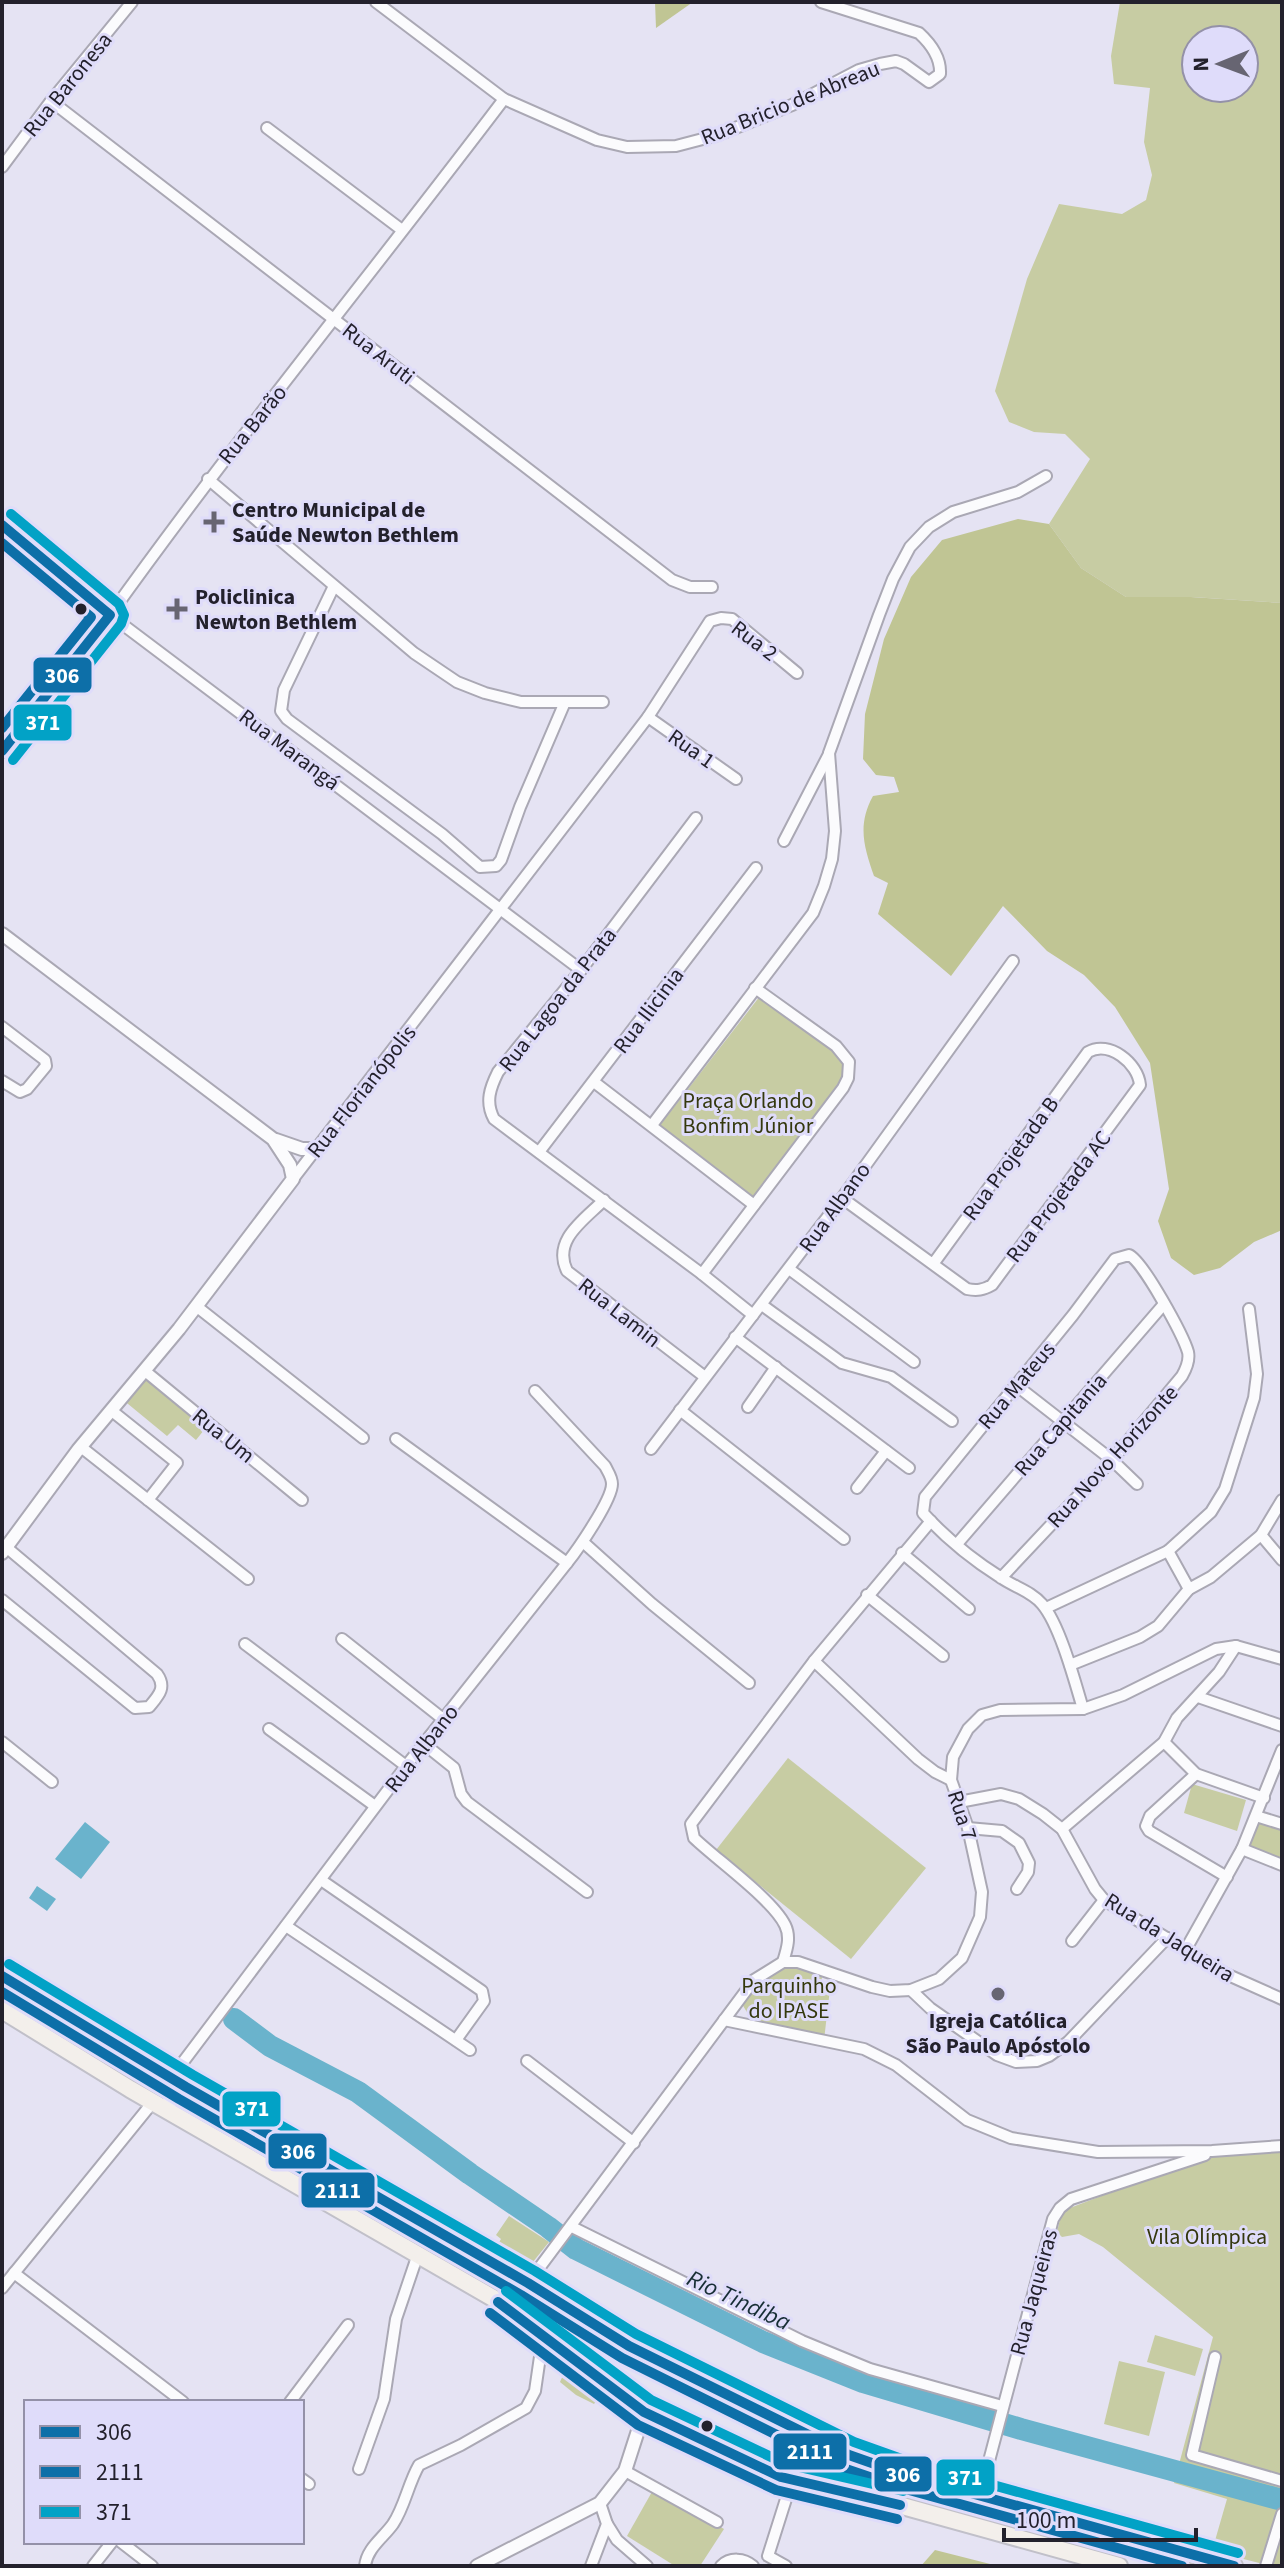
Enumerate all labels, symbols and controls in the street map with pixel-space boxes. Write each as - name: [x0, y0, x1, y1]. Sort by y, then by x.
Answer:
- north arrow: [1180, 24, 1260, 104]
- street label: Rua Baronesa: [16, 25, 120, 144]
- street label: Rua Bricio de Abreau: [696, 52, 885, 153]
- text: N: [1185, 57, 1217, 72]
- street label: Rua Aruti: [335, 315, 421, 392]
- street label: Rua Barão: [211, 378, 295, 471]
- place label: Centro Municipal de Saúde Newton Bethlem: [232, 494, 459, 551]
- marker: Centro Municipal de Saúde Newton Bethlem: [203, 511, 225, 533]
- place label: Policlinica Newton Bethlem: [195, 581, 357, 638]
- marker: Policlinica Newton Bethlem: [166, 598, 188, 620]
- unlabelled marker: [73, 601, 89, 617]
- street label: Rua 2: [724, 613, 784, 669]
- line badge: 306: [32, 656, 93, 694]
- text: 306: [45, 660, 79, 692]
- street label: Rua Marangá: [232, 701, 347, 798]
- line badge: 371: [12, 703, 73, 742]
- text: 371: [26, 707, 60, 739]
- street label: Rua 1: [661, 721, 721, 777]
- street label: Rua Lagoa da Prata: [491, 921, 625, 1079]
- street label: Rua Ilicinia: [606, 961, 692, 1060]
- street label: Rua Florianópolis: [300, 1018, 424, 1165]
- park label: Praça Orlando Bonfim Júnior: [682, 1085, 814, 1142]
- street label: Rua Projetada B: [955, 1090, 1067, 1227]
- street label: Rua Projetada AC: [998, 1124, 1119, 1269]
- street label: Rua Albano: [791, 1156, 878, 1259]
- street label: Rua Lamin: [571, 1270, 668, 1355]
- street label: Rua Mateus: [970, 1335, 1063, 1437]
- street label: Rua Capitania: [1007, 1366, 1115, 1483]
- street label: Rua Novo Horizonte: [1040, 1378, 1186, 1535]
- street label: Rua Um: [185, 1401, 262, 1471]
- street label: Rua Albano: [377, 1698, 467, 1800]
- street label: Rua 7: [939, 1786, 985, 1845]
- street label: Rua da Jaqueira: [1098, 1885, 1241, 1991]
- park label: Parquinho do IPASE: [741, 1970, 837, 2027]
- marker: Igreja Católica São Paulo Apóstolo: [989, 1985, 1007, 2003]
- place label: Igreja Católica São Paulo Apóstolo: [905, 2005, 1091, 2062]
- line badge: 371: [221, 2090, 282, 2128]
- text: 371: [235, 2093, 269, 2125]
- line badge: 306: [267, 2132, 328, 2170]
- text: 306: [281, 2136, 315, 2168]
- line badge: 2111: [300, 2171, 376, 2209]
- text: 2111: [315, 2175, 361, 2207]
- park label: Vila Olímpica: [1147, 2221, 1267, 2253]
- street label: Rua Jaqueiras: [1002, 2226, 1066, 2359]
- water label: Rio Tindiba: [681, 2261, 797, 2340]
- legend: [24, 2400, 304, 2544]
- text: 306: [96, 2415, 132, 2450]
- unlabelled marker: [699, 2418, 715, 2434]
- line badge: 2111: [772, 2432, 848, 2471]
- text: 2111: [787, 2436, 833, 2468]
- text: 2111: [96, 2455, 144, 2490]
- line badge: 306: [873, 2455, 933, 2493]
- line badge: 371: [935, 2458, 996, 2497]
- text: 306: [886, 2459, 920, 2491]
- text: 371: [948, 2462, 982, 2494]
- scale bar: [1004, 2492, 1196, 2542]
- text: 371: [96, 2495, 132, 2530]
- text: 100 m: [1016, 2503, 1076, 2538]

